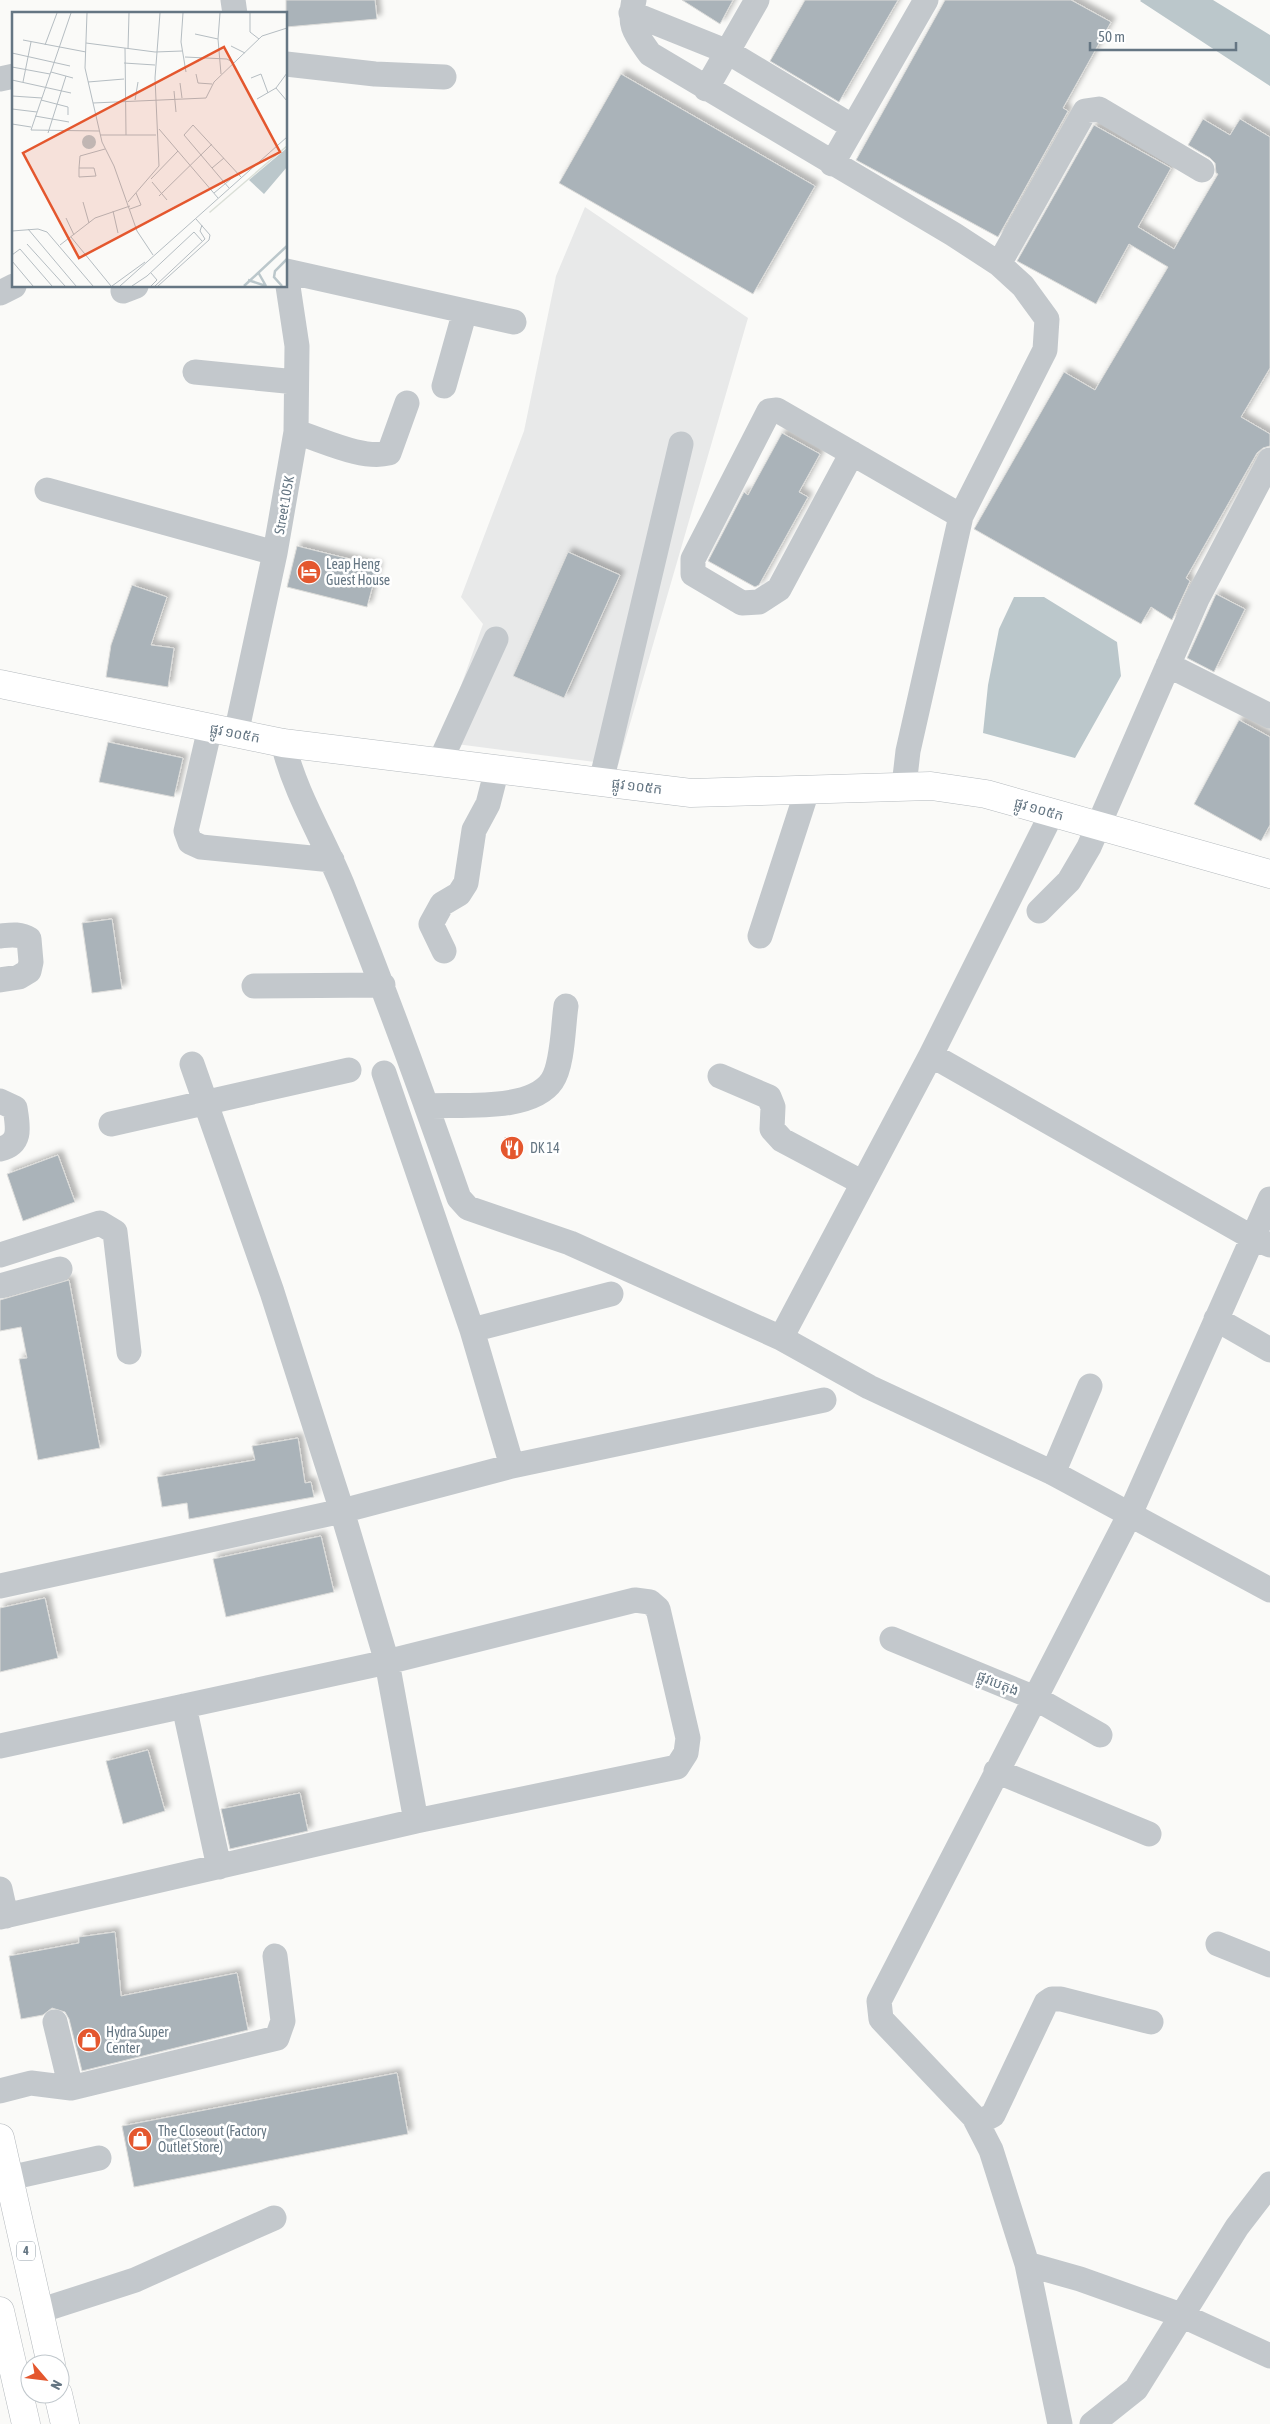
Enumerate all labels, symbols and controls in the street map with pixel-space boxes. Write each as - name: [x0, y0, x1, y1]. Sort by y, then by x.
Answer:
- inset map: [12, 12, 288, 288]
- scale bar: [1090, 20, 1236, 52]
- text: 50 m: [1098, 28, 1125, 45]
- street label: Street 105K: [271, 474, 297, 536]
- place label: Leap Heng Guest House: [326, 556, 390, 588]
- hotel icon: Leap Heng Guest House: [296, 559, 322, 585]
- street label: ផ្លូវ ១០៥ក: [208, 720, 262, 750]
- street label: ផ្លូវ ១០៥ក: [610, 775, 663, 801]
- street label: ផ្លូវ ១០៥ក: [1011, 794, 1066, 828]
- restaurant icon: DK 14: [499, 1135, 525, 1161]
- place label: DK 14: [530, 1140, 560, 1156]
- street label: ផ្លូវបេតុង: [973, 1667, 1021, 1703]
- place label: Hydra Super Center: [106, 2024, 169, 2056]
- shop icon: Hydra Super Center: [76, 2027, 102, 2053]
- place label: The Closeout (Factory Outlet Store): [158, 2123, 267, 2155]
- shop icon: The Closeout (Factory Outlet Store): [127, 2126, 153, 2152]
- road number: 4: [17, 2242, 35, 2260]
- north arrow: [20, 2354, 70, 2404]
- text: N: [47, 2378, 65, 2393]

